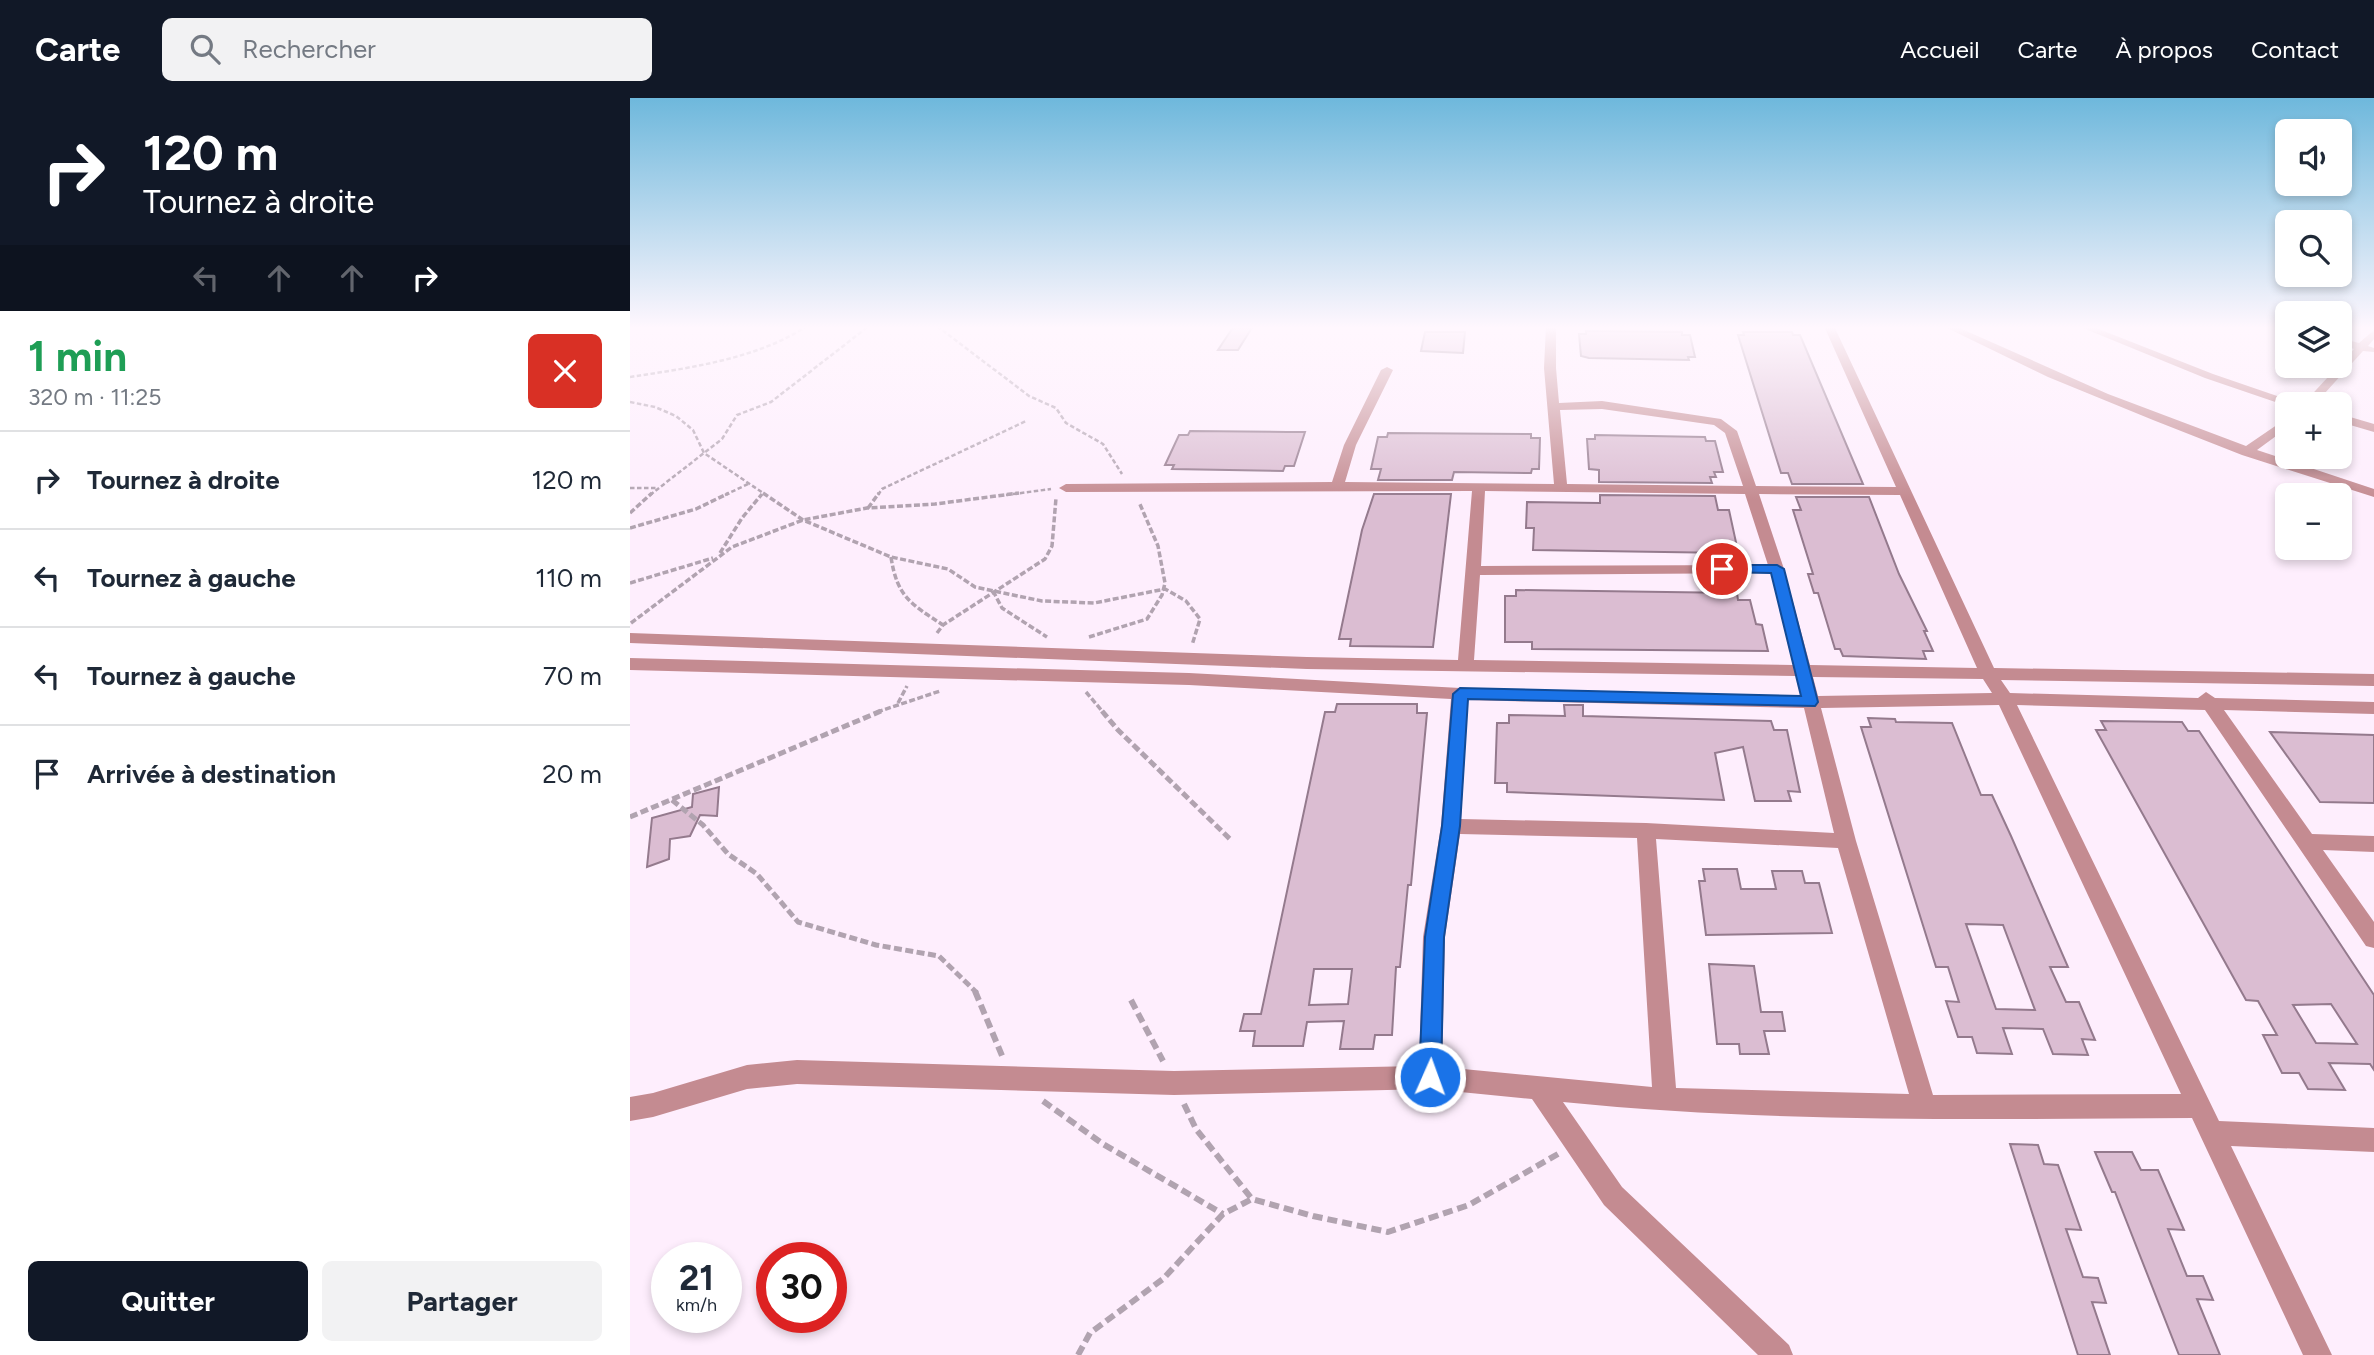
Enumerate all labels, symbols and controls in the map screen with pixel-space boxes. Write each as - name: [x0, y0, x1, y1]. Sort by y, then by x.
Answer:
- search box: [162, 18, 652, 81]
- text: Carte: [35, 30, 120, 69]
- icon: search: [186, 30, 224, 68]
- text: Rechercher: [242, 33, 376, 65]
- text: Accueil: [1900, 35, 1980, 64]
- text: Carte: [2018, 35, 2077, 64]
- text: À propos: [2115, 35, 2213, 64]
- text: Contact: [2251, 35, 2339, 64]
- map controls: [2275, 119, 2352, 560]
- button: sound: [2275, 119, 2352, 196]
- text: 120 m: [143, 123, 278, 182]
- icon: right: [28, 126, 119, 217]
- text: Tournez à droite: [143, 183, 374, 221]
- button: search: [2275, 210, 2352, 287]
- icon: left: [187, 259, 225, 297]
- icon: ahead: [260, 259, 298, 297]
- icon: ahead: [333, 259, 371, 297]
- icon: right: [406, 259, 444, 297]
- button: layers: [2275, 301, 2352, 378]
- text: 1 min: [28, 331, 127, 382]
- button: close: [528, 334, 602, 408]
- text: 320 m · 11:25: [28, 383, 161, 411]
- button: +: [2275, 392, 2352, 469]
- icon: right: [28, 461, 66, 499]
- text: Tournez à droite: [87, 464, 280, 496]
- text: 120 m: [532, 464, 602, 496]
- button: −: [2275, 483, 2352, 560]
- pin: [1692, 539, 1752, 599]
- icon: arrive: [1703, 550, 1741, 588]
- icon: left: [28, 559, 66, 597]
- text: Tournez à gauche: [87, 562, 296, 594]
- text: 110 m: [535, 562, 602, 594]
- icon: left: [28, 657, 66, 695]
- text: Tournez à gauche: [87, 660, 296, 692]
- text: 70 m: [543, 660, 602, 692]
- icon: arrive: [28, 755, 66, 793]
- text: Arrivée à destination: [87, 758, 336, 790]
- text: 20 m: [542, 758, 602, 790]
- position arrow: [1393, 1040, 1467, 1114]
- speed limit sign: 30: [756, 1242, 847, 1333]
- text: 21: [679, 1257, 714, 1299]
- button: Quitter: [28, 1261, 308, 1341]
- button: Partager: [322, 1261, 602, 1341]
- text: km/h: [676, 1294, 717, 1316]

